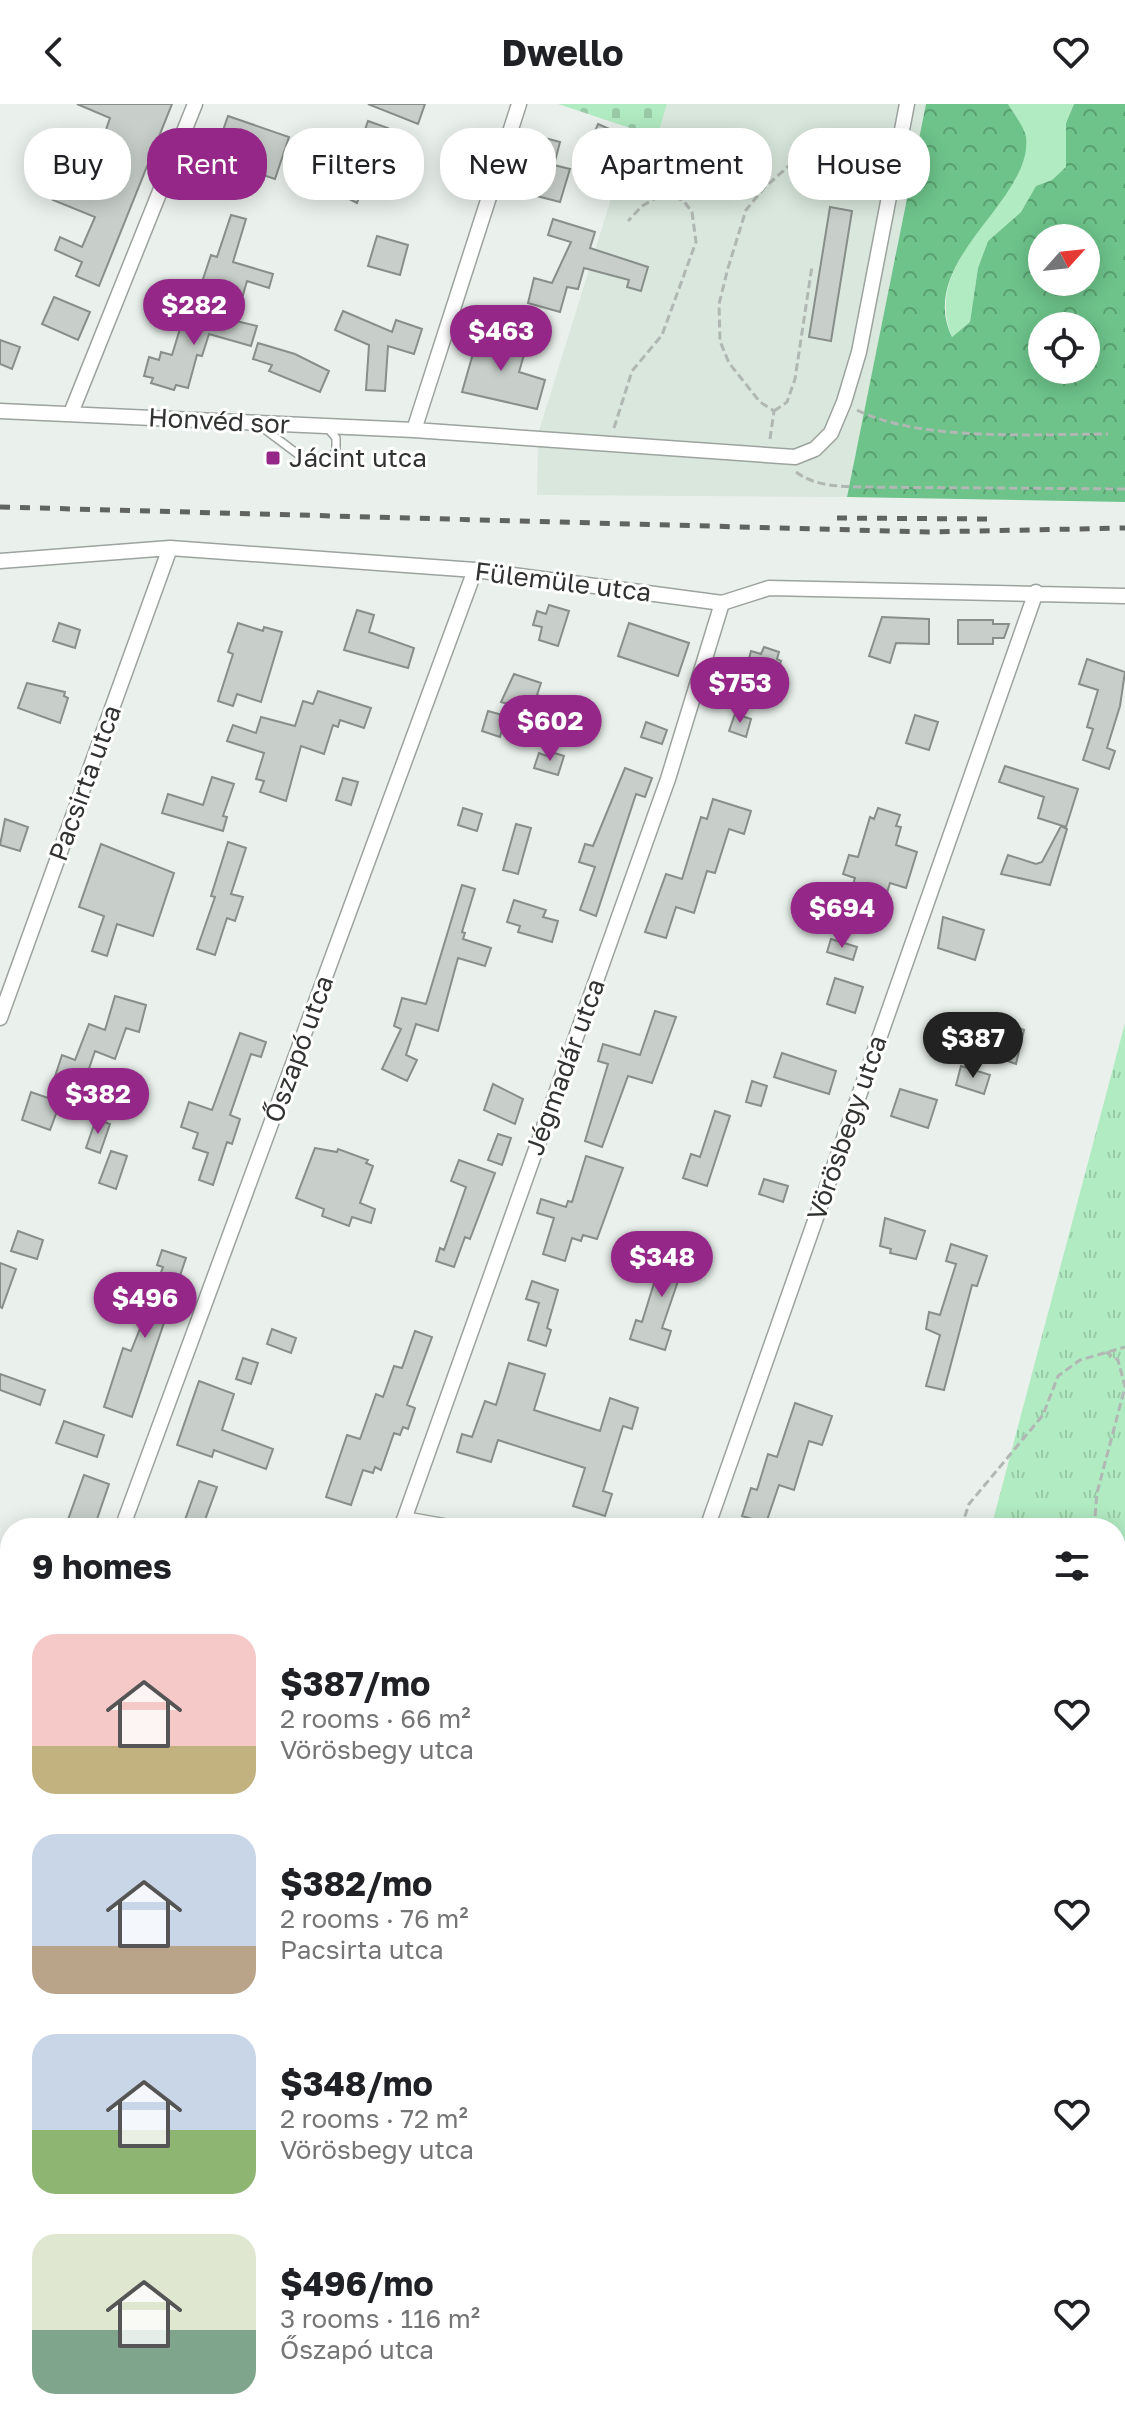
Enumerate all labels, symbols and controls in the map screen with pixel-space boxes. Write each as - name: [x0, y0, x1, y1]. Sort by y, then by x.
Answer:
- icon: back: [32, 30, 76, 74]
- icon: heart: [1049, 30, 1093, 74]
- text: Dwello: [501, 31, 624, 74]
- chip: Buy: [24, 128, 131, 200]
- chip: Rent: [147, 128, 267, 200]
- chip: Filters: [283, 128, 424, 200]
- chip: New: [440, 128, 556, 200]
- chip: Apartment: [572, 128, 772, 200]
- chip: House: [788, 128, 930, 200]
- north arrow: [1028, 224, 1100, 296]
- map controls: [1028, 224, 1100, 384]
- pin: $282: [147, 279, 241, 347]
- text: $282: [161, 289, 227, 320]
- pin: $463: [454, 305, 548, 373]
- button: locate: [1028, 312, 1100, 384]
- text: $463: [468, 315, 534, 346]
- street label: Honvéd sor: [147, 401, 291, 440]
- place label: Jácint utca: [289, 442, 427, 473]
- marker: Jácint utca: [264, 449, 282, 467]
- street label: Fülemüle utca: [473, 555, 653, 608]
- pin: $753: [693, 657, 787, 725]
- text: $753: [708, 667, 772, 698]
- pin: $602: [503, 695, 597, 763]
- street label: Pacsirta utca: [42, 701, 127, 865]
- text: $602: [517, 705, 583, 736]
- pin: $694: [795, 882, 889, 950]
- text: $694: [809, 892, 875, 923]
- street label: Őszapó utca: [258, 971, 339, 1127]
- street label: Jégmadár utca: [518, 974, 611, 1159]
- pin: $387: [926, 1012, 1020, 1080]
- text: $387: [941, 1022, 1005, 1053]
- street label: Vörösbegy utca: [800, 1031, 893, 1225]
- pin: $382: [51, 1068, 145, 1136]
- text: $382: [65, 1078, 131, 1109]
- pin: $348: [615, 1231, 709, 1299]
- text: $348: [629, 1241, 695, 1272]
- pin: $496: [98, 1272, 192, 1340]
- text: $496: [112, 1282, 178, 1313]
- icon: filters: [1050, 1544, 1094, 1588]
- text: 9 homes: [32, 1546, 172, 1586]
- text: $387/mo: [280, 1663, 430, 1703]
- icon: home: [96, 1666, 192, 1762]
- icon: heart: [1050, 1692, 1094, 1736]
- text: 2 rooms · 66 m²: [280, 1703, 471, 1734]
- text: Vörösbegy utca: [280, 1734, 474, 1765]
- text: $382/mo: [280, 1863, 433, 1903]
- icon: home: [96, 1866, 192, 1962]
- icon: heart: [1050, 1892, 1094, 1936]
- text: 2 rooms · 76 m²: [280, 1903, 469, 1934]
- text: Pacsirta utca: [280, 1934, 444, 1965]
- text: $348/mo: [280, 2063, 433, 2103]
- icon: home: [96, 2066, 192, 2162]
- icon: heart: [1050, 2092, 1094, 2136]
- text: 2 rooms · 72 m²: [280, 2103, 468, 2134]
- text: Vörösbegy utca: [280, 2134, 474, 2165]
- text: $496/mo: [280, 2263, 434, 2303]
- icon: home: [96, 2266, 192, 2362]
- icon: heart: [1050, 2292, 1094, 2336]
- text: 3 rooms · 116 m²: [280, 2303, 480, 2334]
- text: Őszapó utca: [280, 2334, 434, 2365]

